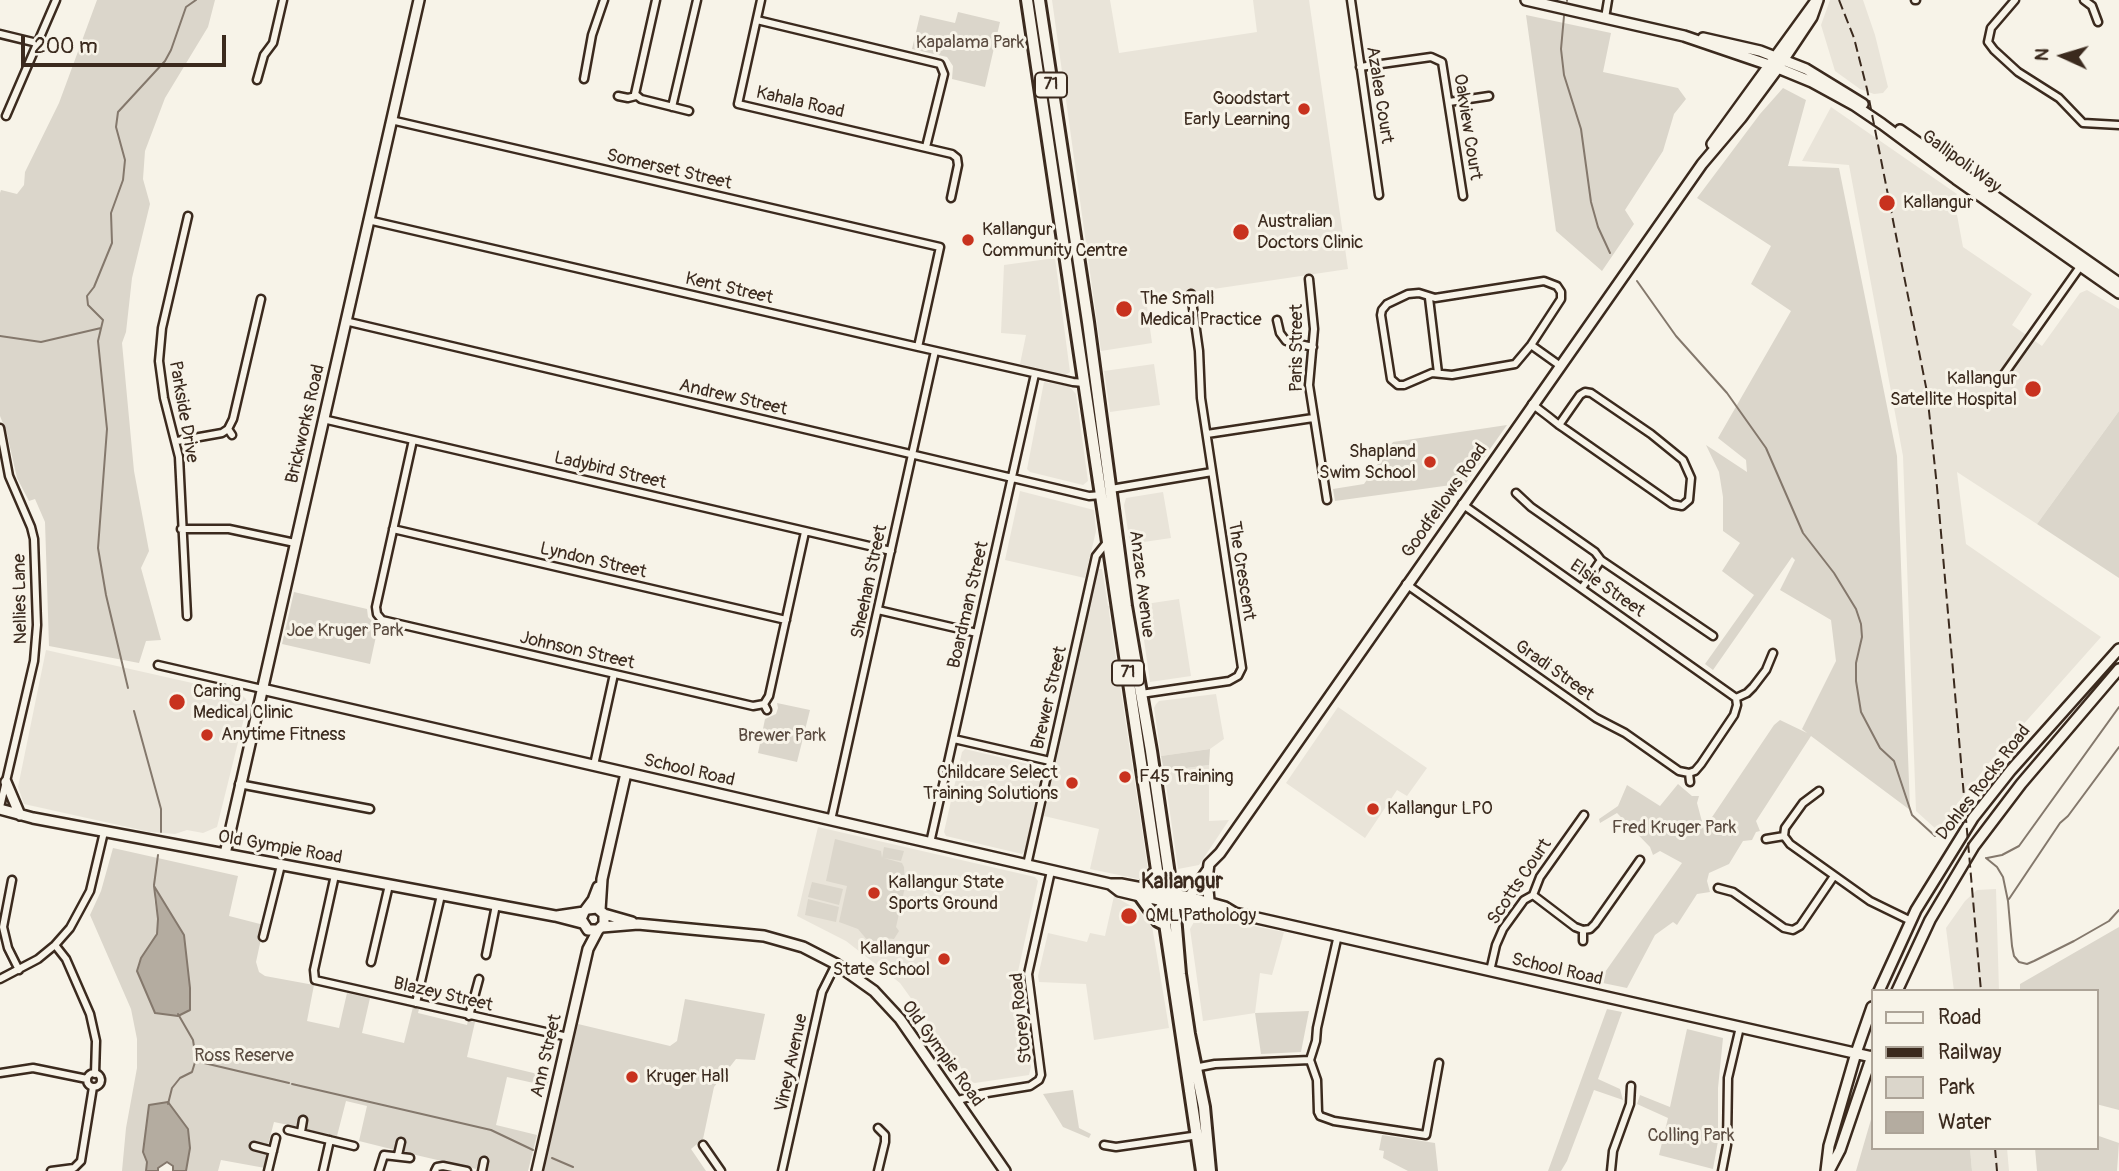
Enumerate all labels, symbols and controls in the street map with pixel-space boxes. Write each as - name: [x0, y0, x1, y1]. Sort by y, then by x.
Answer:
- scale bar: [24, 21, 229, 65]
- north arrow: [2028, 21, 2098, 91]
- park label: Kapalama Park: [916, 32, 1024, 54]
- text: 200 m: [34, 33, 98, 60]
- street label: Azalea Court: [1361, 45, 1397, 145]
- text: N: [2030, 47, 2054, 62]
- road number: 71: [1035, 72, 1067, 97]
- street label: Oakview Court: [1448, 72, 1486, 182]
- street label: Kahala Road: [754, 82, 846, 124]
- place label: Goodstart Early Learning: [1184, 88, 1290, 130]
- marker: Goodstart Early Learning: [1296, 101, 1312, 117]
- street label: Gallipoli Way: [1917, 126, 2005, 198]
- street label: Somerset Street: [604, 145, 734, 195]
- place label: Kallangur: [1903, 192, 1973, 214]
- marker: Kallangur: [1877, 193, 1897, 213]
- place label: Australian Doctors Clinic: [1257, 211, 1363, 254]
- place label: Kallangur Community Centre: [982, 219, 1127, 262]
- marker: Australian Doctors Clinic: [1231, 222, 1251, 242]
- marker: Kallangur Community Centre: [960, 232, 976, 248]
- street label: Kent Street: [683, 268, 775, 310]
- place label: The Small Medical Practice: [1140, 288, 1262, 330]
- marker: The Small Medical Practice: [1114, 299, 1134, 319]
- street label: Paris Street: [1286, 304, 1308, 392]
- street label: Parkside Drive: [163, 359, 203, 465]
- street label: Brickworks Road: [282, 362, 330, 486]
- place label: Kallangur Satellite Hospital: [1890, 368, 2017, 410]
- street label: Andrew Street: [677, 375, 789, 421]
- marker: Kallangur Satellite Hospital: [2023, 379, 2043, 399]
- street label: Goodfellows Road: [1398, 440, 1492, 562]
- place label: Shapland Swim School: [1319, 441, 1416, 484]
- street label: Ladybird Street: [552, 448, 668, 494]
- marker: Shapland Swim School: [1422, 454, 1438, 470]
- street label: The Crescent: [1222, 520, 1260, 622]
- street label: Sheehan Street: [847, 523, 893, 641]
- street label: Anzac Avenue: [1124, 529, 1158, 639]
- street label: Lyndon Street: [538, 538, 648, 584]
- street label: Boardman Street: [944, 539, 994, 671]
- street label: Nellies Lane: [9, 553, 33, 645]
- street label: Elsie Street: [1565, 555, 1649, 623]
- park label: Joe Kruger Park: [286, 620, 404, 642]
- street label: Johnson Street: [518, 627, 636, 675]
- street label: Gradi Street: [1510, 636, 1598, 706]
- street label: Brewer Street: [1028, 644, 1072, 752]
- road number: 71: [1112, 660, 1144, 686]
- place label: Caring Medical Clinic: [193, 681, 294, 724]
- marker: Caring Medical Clinic: [167, 692, 187, 712]
- street label: Dohles Rocks Road: [1932, 721, 2036, 845]
- place label: Anytime Fitness: [221, 724, 345, 746]
- park label: Brewer Park: [738, 725, 826, 747]
- marker: Anytime Fitness: [199, 727, 215, 743]
- street label: School Road: [641, 750, 737, 792]
- place label: Childcare Select Training Solutions: [923, 762, 1058, 804]
- place label: F45 Training: [1139, 766, 1234, 788]
- marker: F45 Training: [1117, 769, 1133, 785]
- marker: Childcare Select Training Solutions: [1064, 775, 1080, 791]
- place label: Kallangur LPO: [1387, 798, 1493, 820]
- marker: Kallangur LPO: [1365, 801, 1381, 817]
- park label: Fred Kruger Park: [1612, 817, 1736, 839]
- street label: Old Gympie Road: [216, 826, 344, 870]
- street label: Scotts Court: [1483, 835, 1557, 929]
- district label: Kallangur: [1141, 870, 1223, 896]
- place label: Kallangur State Sports Ground: [888, 872, 1004, 914]
- marker: Kallangur State Sports Ground: [866, 885, 882, 901]
- place label: QML Pathology: [1145, 905, 1256, 927]
- marker: QML Pathology: [1119, 906, 1139, 926]
- place label: Kallangur State School: [833, 938, 930, 981]
- street label: School Road: [1509, 949, 1605, 991]
- marker: Kallangur State School: [936, 951, 952, 967]
- street label: Storey Road: [1006, 972, 1038, 1064]
- street label: Blazey Street: [391, 973, 495, 1017]
- legend: [1870, 989, 2098, 1150]
- street label: Old Gympie Road: [896, 997, 988, 1111]
- text: Road: [1938, 1004, 1982, 1031]
- street label: Ann Street: [527, 1012, 567, 1100]
- street label: Viney Avenue: [771, 1012, 813, 1114]
- text: Railway: [1938, 1039, 2002, 1066]
- park label: Ross Reserve: [194, 1045, 294, 1067]
- place label: Kruger Hall: [646, 1066, 729, 1088]
- marker: Kruger Hall: [624, 1069, 640, 1085]
- text: Park: [1938, 1074, 1975, 1101]
- text: Water: [1938, 1109, 1991, 1136]
- park label: Colling Park: [1647, 1125, 1735, 1147]

